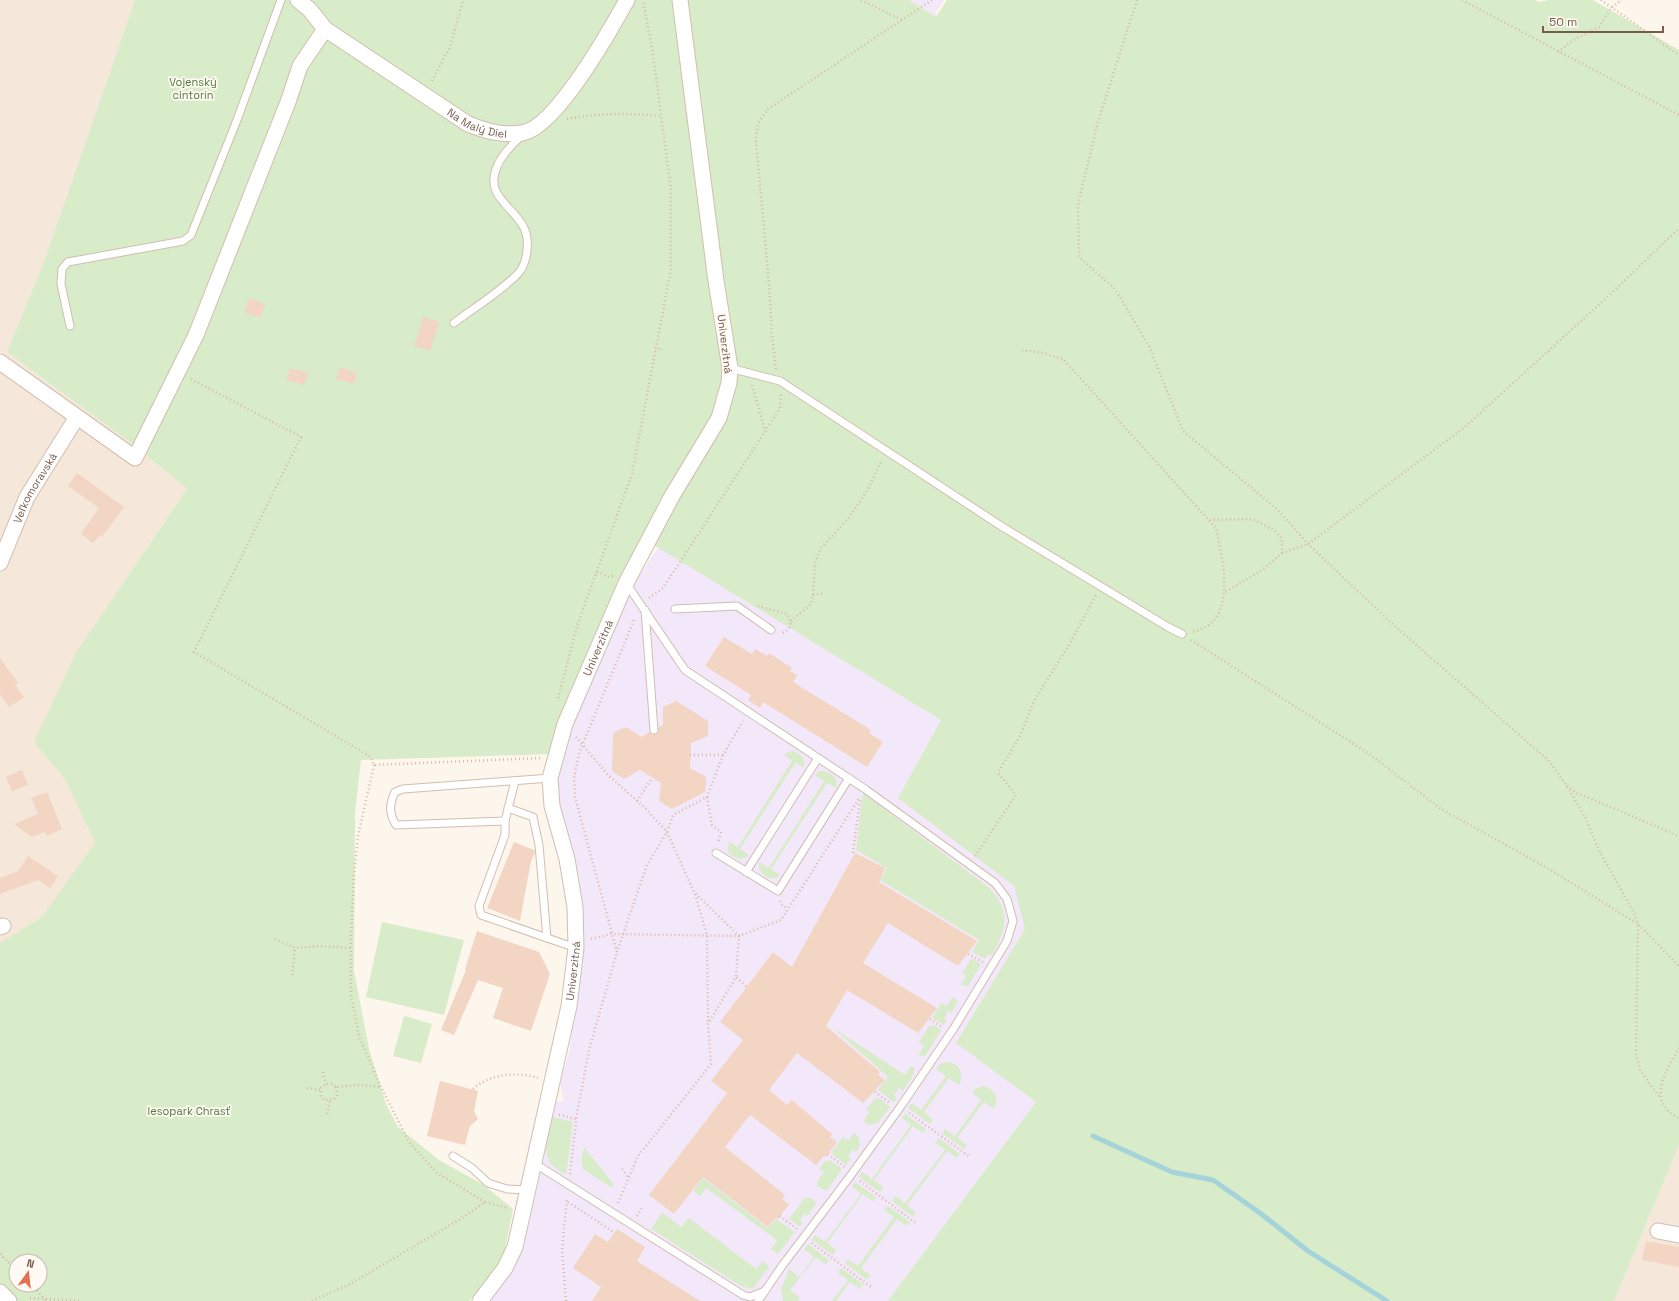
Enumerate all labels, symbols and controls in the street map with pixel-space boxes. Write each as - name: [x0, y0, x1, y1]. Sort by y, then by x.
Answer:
- scale bar: [1543, 8, 1663, 34]
- text: 50 m: [1549, 14, 1577, 30]
- park label: Vojenský cintorín: [169, 75, 217, 102]
- street label: Na Malý Diel: [445, 105, 507, 141]
- street label: Univerzitná: [714, 314, 736, 375]
- street label: Veľkomoravská: [10, 449, 60, 525]
- street label: Univerzitná: [580, 617, 617, 678]
- street label: Univerzitná: [563, 940, 583, 1001]
- park label: lesopark Chrasť: [148, 1104, 230, 1118]
- north arrow: [8, 1253, 48, 1293]
- text: N: [25, 1256, 36, 1271]

